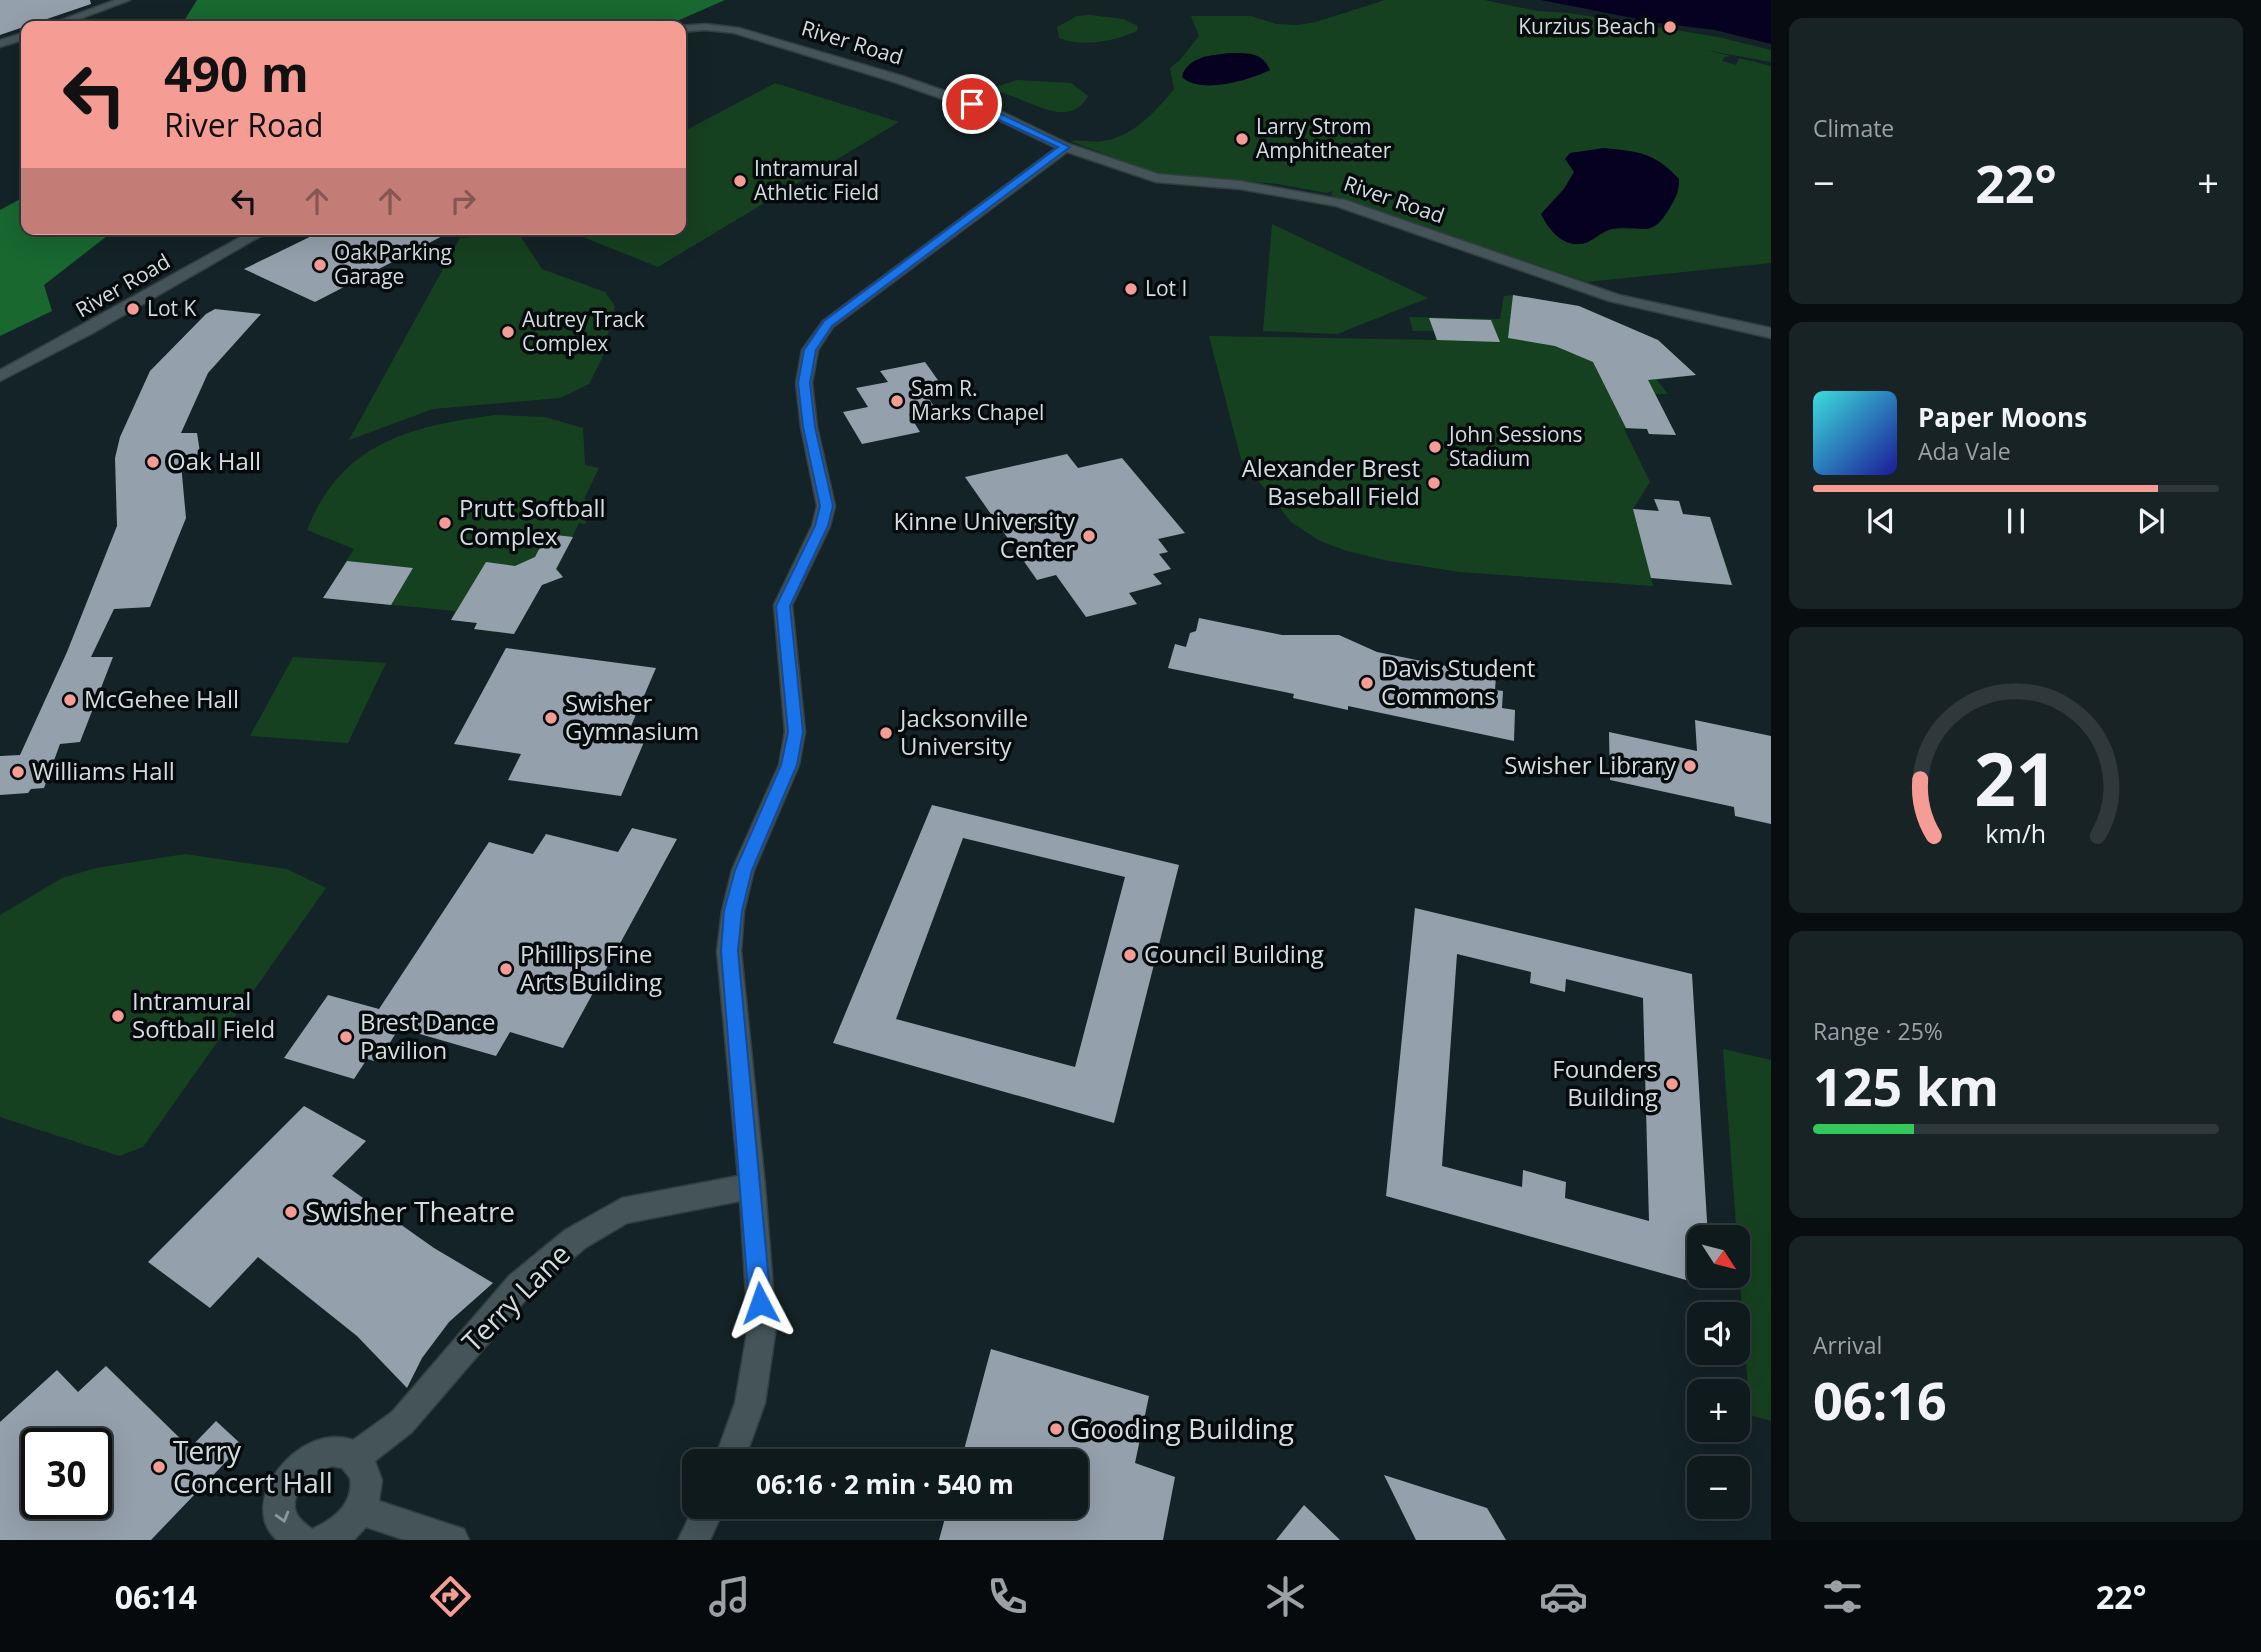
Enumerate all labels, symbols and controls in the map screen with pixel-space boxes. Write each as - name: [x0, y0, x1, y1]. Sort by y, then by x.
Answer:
- place label: Kurzius Beach: [1518, 12, 1656, 40]
- street label: River Road: [798, 13, 906, 71]
- marker: Kurzius Beach: [1662, 19, 1678, 35]
- text: 490 m: [164, 40, 309, 106]
- icon: left: [49, 49, 140, 140]
- pin: [942, 74, 1002, 134]
- icon: arrive: [953, 85, 991, 123]
- text: River Road: [164, 103, 324, 146]
- place label: Larry Strom Amphitheater: [1256, 112, 1392, 164]
- text: Climate: [1813, 112, 1894, 144]
- marker: Larry Strom Amphitheater: [1234, 131, 1250, 147]
- text: 22°: [1975, 147, 2057, 218]
- place label: Intramural Athletic Field: [754, 154, 879, 206]
- text: −: [1813, 156, 1835, 208]
- text: +: [2197, 156, 2219, 208]
- street label: River Road: [1340, 169, 1448, 229]
- marker: Intramural Athletic Field: [732, 173, 748, 189]
- icon: left: [225, 182, 263, 220]
- icon: ahead: [298, 182, 336, 220]
- icon: ahead: [371, 182, 409, 220]
- icon: right: [444, 182, 482, 220]
- place label: Oak Parking Garage: [334, 238, 452, 290]
- street label: River Road: [70, 247, 175, 323]
- marker: Oak Parking Garage: [312, 257, 328, 273]
- place label: Lot I: [1145, 274, 1187, 302]
- marker: Lot I: [1123, 281, 1139, 297]
- place label: Lot K: [147, 294, 197, 322]
- marker: Lot K: [125, 301, 141, 317]
- place label: Autrey Track Complex: [522, 305, 645, 357]
- marker: Autrey Track Complex: [500, 324, 516, 340]
- place label: Sam R. Marks Chapel: [911, 374, 1044, 426]
- marker: Sam R. Marks Chapel: [889, 393, 905, 409]
- text: Paper Moons: [1918, 399, 2087, 435]
- place label: John Sessions Stadium: [1447, 420, 1583, 472]
- text: Ada Vale: [1918, 435, 2011, 467]
- marker: John Sessions Stadium: [1427, 439, 1443, 455]
- place label: Oak Hall: [167, 444, 261, 477]
- place label: Alexander Brest Baseball Field: [1242, 451, 1420, 512]
- marker: Oak Hall: [145, 454, 161, 470]
- marker: Alexander Brest Baseball Field: [1426, 475, 1442, 491]
- place label: Prutt Softball Complex: [459, 491, 606, 552]
- icon: previous: [1862, 502, 1900, 540]
- icon: pause: [1997, 502, 2035, 540]
- icon: next: [2132, 502, 2170, 540]
- place label: Kinne University Center: [893, 504, 1076, 565]
- marker: Prutt Softball Complex: [437, 515, 453, 531]
- marker: Kinne University Center: [1081, 528, 1097, 544]
- place label: Davis Student Commons: [1381, 651, 1535, 712]
- marker: Davis Student Commons: [1359, 675, 1375, 691]
- place label: McGehee Hall: [84, 682, 239, 715]
- place label: Swisher Gymnasium: [565, 686, 699, 747]
- marker: McGehee Hall: [62, 692, 78, 708]
- place label: Jacksonville University: [898, 701, 1028, 762]
- marker: Swisher Gymnasium: [543, 710, 559, 726]
- marker: Jacksonville University: [878, 725, 894, 741]
- text: 21: [1974, 728, 2058, 827]
- place label: Swisher Library: [1504, 748, 1677, 781]
- place label: Williams Hall: [32, 754, 175, 787]
- marker: Swisher Library: [1682, 758, 1698, 774]
- marker: Williams Hall: [10, 764, 26, 780]
- text: km/h: [1986, 816, 2046, 850]
- place label: Phillips Fine Arts Building: [520, 937, 662, 998]
- place label: Council Building: [1144, 937, 1324, 970]
- marker: Council Building: [1122, 947, 1138, 963]
- marker: Phillips Fine Arts Building: [498, 961, 514, 977]
- place label: Intramural Softball Field: [132, 984, 275, 1045]
- place label: Brest Dance Pavilion: [360, 1005, 495, 1066]
- marker: Intramural Softball Field: [110, 1008, 126, 1024]
- text: Range · 25%: [1813, 1015, 1943, 1047]
- marker: Brest Dance Pavilion: [338, 1029, 354, 1045]
- text: 125 km: [1813, 1050, 1999, 1121]
- place label: Founders Building: [1552, 1052, 1658, 1113]
- marker: Founders Building: [1664, 1076, 1680, 1092]
- place label: Swisher Theatre: [305, 1192, 515, 1230]
- marker: Swisher Theatre: [283, 1204, 299, 1220]
- north arrow: [1687, 1225, 1750, 1288]
- map controls: [1687, 1225, 1750, 1519]
- street label: Terry Lane: [453, 1235, 578, 1360]
- position arrow: [723, 1266, 797, 1340]
- button: sound: [1687, 1302, 1750, 1365]
- text: Arrival: [1813, 1329, 1882, 1361]
- text: 06:16: [1813, 1364, 1947, 1435]
- button: +: [1687, 1379, 1750, 1442]
- place label: Gooding Building: [1070, 1409, 1294, 1447]
- marker: Gooding Building: [1048, 1421, 1064, 1437]
- speed limit sign: 30: [21, 1428, 112, 1519]
- place label: Terry Concert Hall: [173, 1431, 333, 1501]
- button: −: [1687, 1456, 1750, 1519]
- marker: Terry Concert Hall: [151, 1459, 167, 1475]
- text: 06:16 · 2 min · 540 m: [756, 1466, 1014, 1502]
- one-way arrow: [275, 1511, 289, 1523]
- icon: directions: [426, 1572, 475, 1621]
- icon: music: [705, 1572, 754, 1621]
- icon: phone: [983, 1572, 1032, 1621]
- icon: climate: [1261, 1572, 1310, 1621]
- icon: car: [1539, 1572, 1588, 1621]
- icon: filters: [1818, 1572, 1867, 1621]
- text: 06:14: [115, 1575, 197, 1618]
- text: 22°: [2096, 1575, 2146, 1618]

